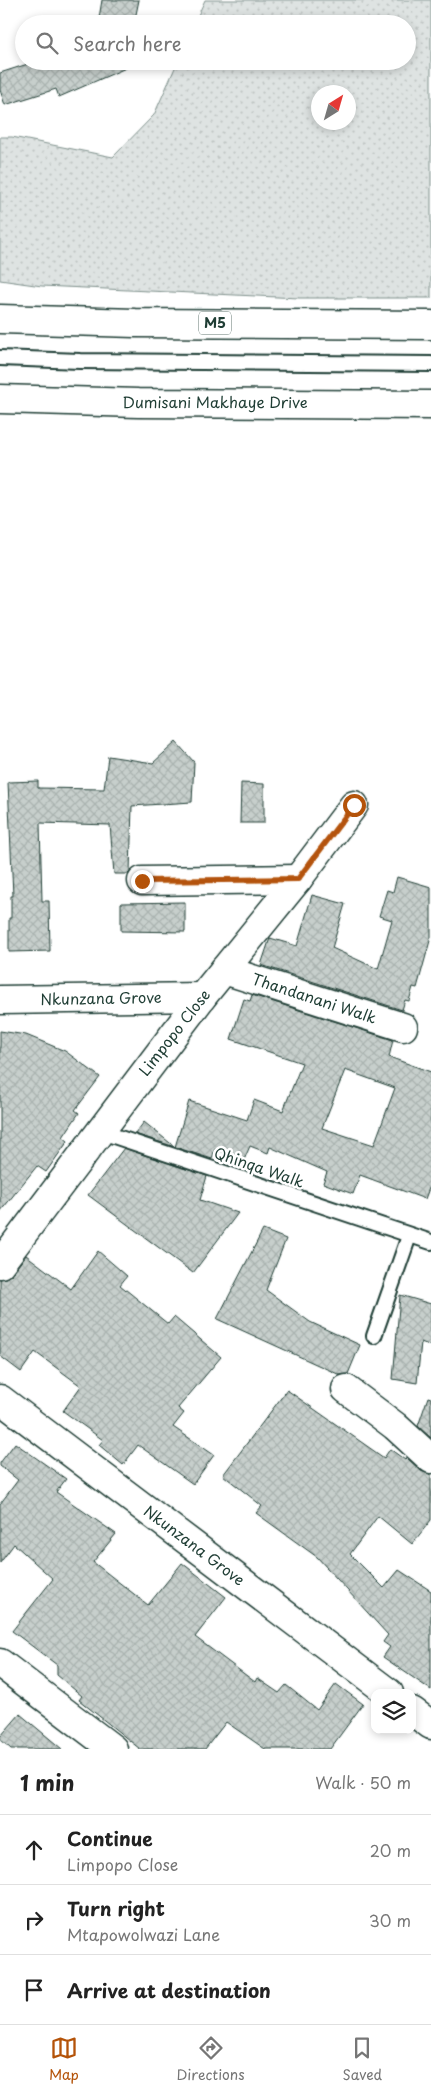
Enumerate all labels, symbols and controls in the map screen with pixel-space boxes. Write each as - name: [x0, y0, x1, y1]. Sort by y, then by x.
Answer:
- search box: [15, 15, 416, 70]
- icon: search: [33, 29, 61, 57]
- text: Search here: [73, 29, 182, 57]
- north arrow: [311, 85, 356, 130]
- road number: M5: [199, 312, 231, 334]
- street label: Dumisani Makhaye Drive: [122, 390, 308, 413]
- route start: [343, 794, 366, 817]
- route end: [131, 870, 154, 893]
- street label: Thandanani Walk: [249, 967, 380, 1029]
- street label: Limpopo Close: [133, 984, 215, 1080]
- street label: Nkunzana Grove: [40, 985, 162, 1010]
- street label: Qhinqa Walk: [211, 1140, 308, 1193]
- street label: Nkunzana Grove: [140, 1499, 250, 1591]
- map controls: [371, 1689, 416, 1734]
- button: layers: [371, 1689, 416, 1734]
- text: 1 min: [20, 1766, 74, 1798]
- text: Walk · 50 m: [315, 1770, 411, 1794]
- text: Continue: [67, 1824, 153, 1852]
- icon: ahead: [20, 1836, 48, 1864]
- text: 20 m: [370, 1838, 411, 1862]
- text: Limpopo Close: [67, 1852, 178, 1876]
- text: Turn right: [67, 1894, 165, 1922]
- icon: right: [20, 1906, 48, 1934]
- text: 30 m: [369, 1908, 411, 1932]
- text: Mtapowolwazi Lane: [67, 1922, 220, 1946]
- icon: arrive: [20, 1976, 48, 2004]
- text: Arrive at destination: [67, 1976, 271, 2004]
- tab: Map: [49, 2034, 79, 2085]
- tab: Directions: [177, 2034, 245, 2085]
- tab: Saved: [342, 2034, 382, 2085]

